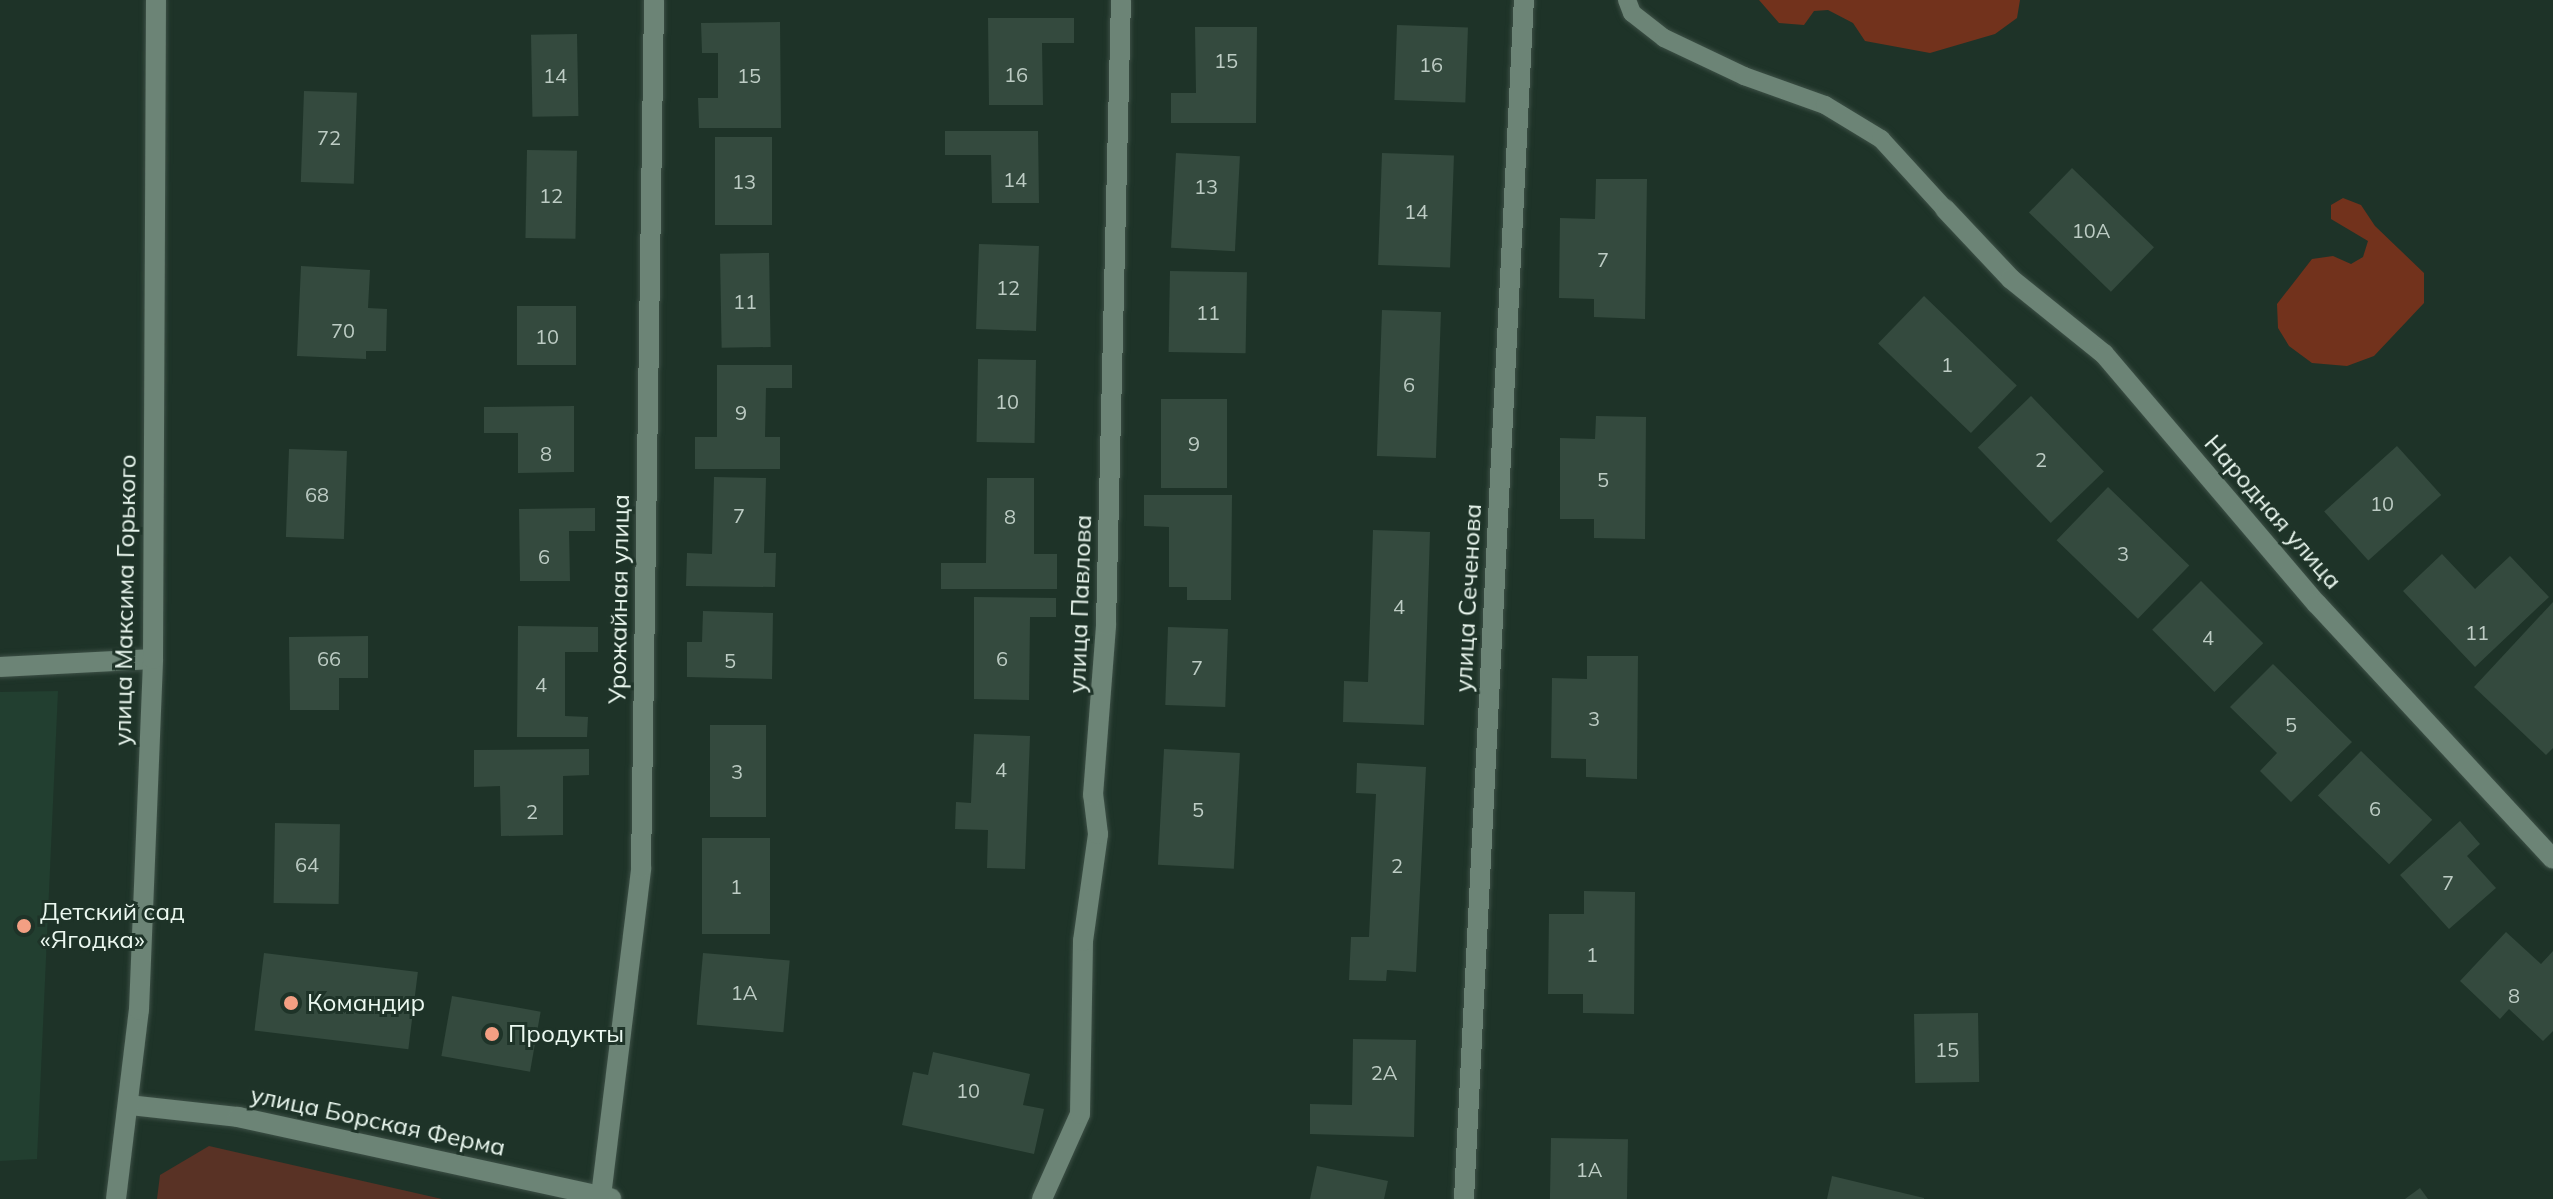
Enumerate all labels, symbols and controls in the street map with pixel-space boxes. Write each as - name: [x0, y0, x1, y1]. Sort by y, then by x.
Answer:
- house number: 15: [1214, 48, 1238, 72]
- house number: 16: [1419, 52, 1443, 76]
- house number: 16: [1004, 62, 1028, 86]
- house number: 14: [543, 63, 567, 87]
- house number: 15: [737, 63, 761, 87]
- house number: 72: [317, 125, 341, 149]
- house number: 14: [1003, 167, 1027, 191]
- house number: 13: [732, 169, 756, 193]
- house number: 13: [1194, 174, 1218, 198]
- house number: 12: [539, 183, 563, 207]
- house number: 14: [1404, 199, 1428, 223]
- house number: 10А: [2072, 218, 2110, 242]
- house number: 7: [1597, 247, 1609, 271]
- house number: 12: [996, 275, 1020, 299]
- house number: 11: [733, 289, 757, 313]
- house number: 11: [1196, 300, 1220, 324]
- house number: 70: [331, 318, 355, 342]
- house number: 10: [535, 324, 559, 348]
- house number: 1: [1941, 352, 1953, 376]
- house number: 6: [1403, 372, 1415, 396]
- house number: 10: [995, 389, 1019, 413]
- house number: 9: [735, 400, 747, 424]
- street label: Народная улица: [2198, 429, 2348, 595]
- house number: 9: [1188, 431, 1200, 455]
- house number: 8: [540, 441, 552, 465]
- house number: 2: [2035, 447, 2047, 471]
- street label: улица Максима Горького: [108, 454, 142, 746]
- house number: 5: [1597, 467, 1609, 491]
- house number: 68: [305, 482, 329, 506]
- house number: 10: [2370, 491, 2394, 515]
- street label: Урожайная улица: [603, 494, 635, 704]
- house number: 7: [733, 503, 745, 527]
- street label: улица Сеченова: [1449, 503, 1487, 693]
- house number: 8: [1004, 504, 1016, 528]
- street label: улица Павлова: [1062, 514, 1098, 694]
- house number: 3: [2117, 541, 2129, 565]
- house number: 6: [538, 544, 550, 568]
- house number: 4: [1393, 594, 1405, 618]
- house number: 11: [2465, 620, 2489, 644]
- house number: 4: [2202, 625, 2214, 649]
- house number: 66: [317, 646, 341, 670]
- house number: 6: [996, 646, 1008, 670]
- house number: 5: [724, 648, 736, 672]
- house number: 7: [1191, 655, 1203, 679]
- house number: 4: [535, 672, 547, 696]
- house number: 3: [1588, 706, 1600, 730]
- house number: 5: [2285, 712, 2297, 736]
- house number: 4: [995, 757, 1007, 781]
- house number: 3: [731, 759, 743, 783]
- house number: 6: [2369, 796, 2381, 820]
- house number: 5: [1192, 797, 1204, 821]
- house number: 2: [526, 799, 538, 823]
- house number: 64: [295, 852, 319, 876]
- house number: 2: [1391, 853, 1403, 877]
- house number: 7: [2442, 870, 2454, 894]
- house number: 1: [730, 874, 742, 898]
- place label: Детский сад «Ягодка»: [40, 898, 185, 954]
- marker: Детский сад «Ягодка»: [15, 917, 33, 935]
- house number: 1: [1586, 942, 1598, 966]
- house number: 1А: [731, 980, 757, 1004]
- house number: 8: [2508, 983, 2520, 1007]
- place label: Командир: [307, 989, 425, 1017]
- marker: Командир: [282, 994, 300, 1012]
- place label: Продукты: [508, 1020, 624, 1048]
- marker: Продукты: [483, 1025, 501, 1043]
- house number: 15: [1935, 1037, 1959, 1061]
- house number: 2А: [1371, 1060, 1397, 1084]
- house number: 10: [956, 1078, 980, 1102]
- street label: улица Борская Ферма: [248, 1080, 508, 1162]
- house number: 1А: [1576, 1157, 1602, 1181]

